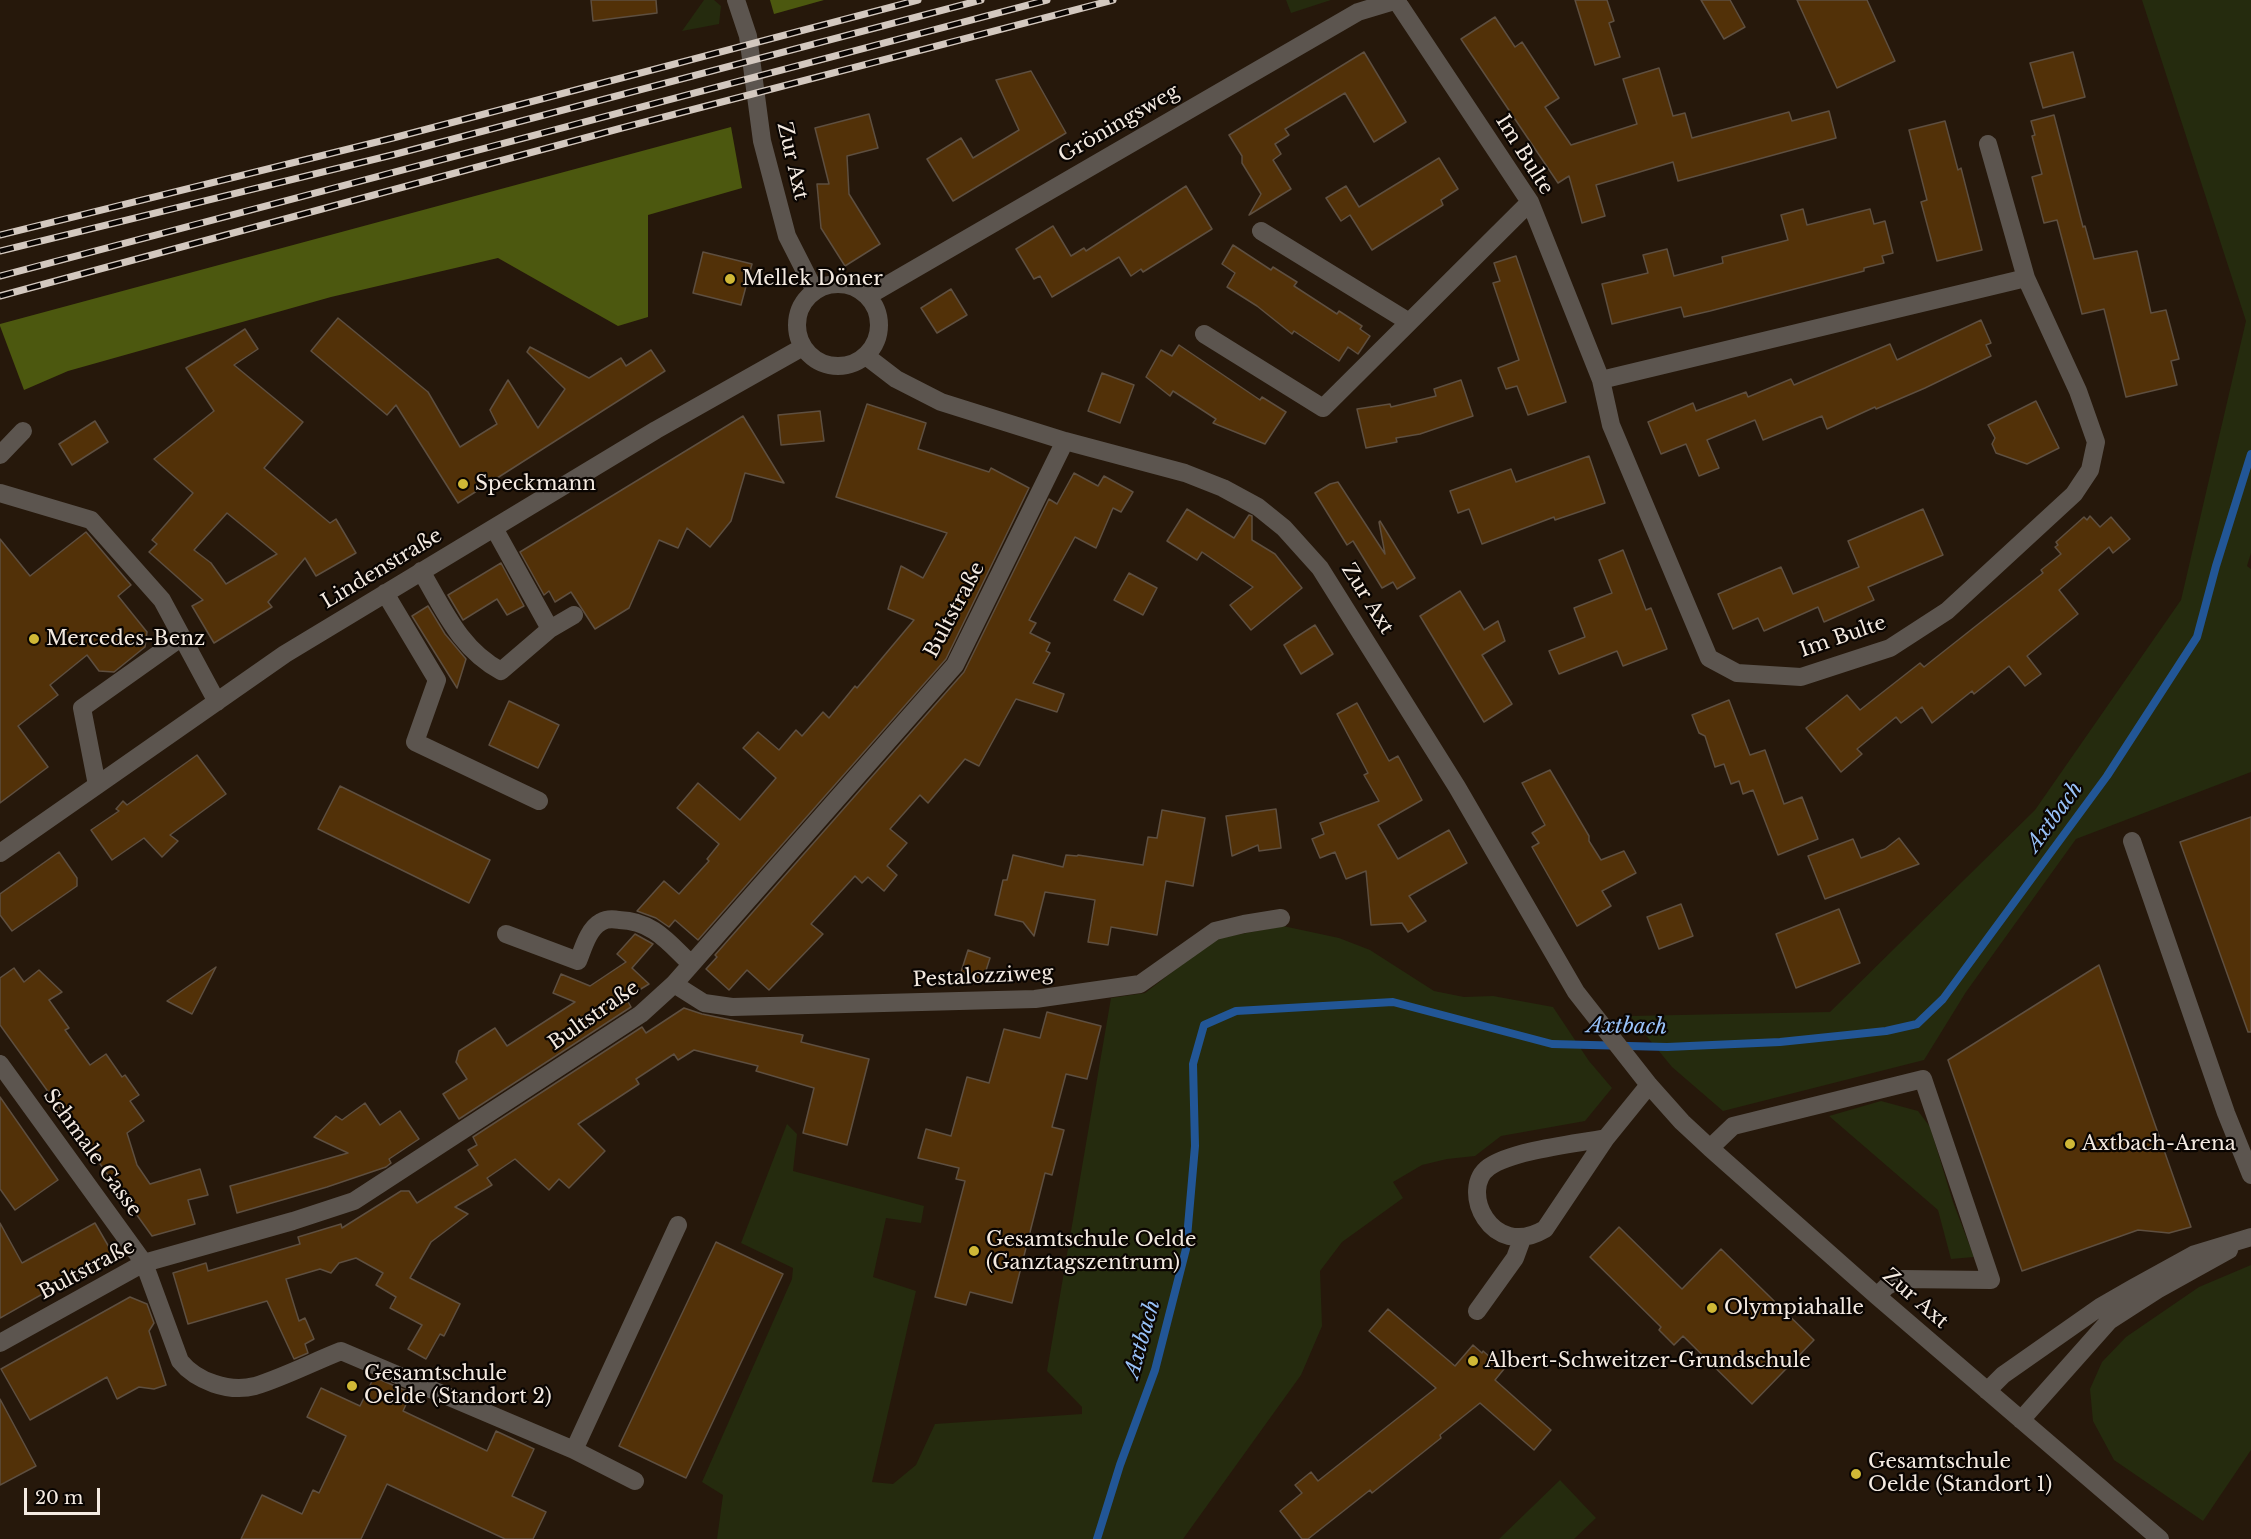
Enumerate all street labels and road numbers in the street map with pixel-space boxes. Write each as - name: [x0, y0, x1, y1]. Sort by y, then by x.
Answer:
- street label: Gröningsweg: [1054, 80, 1184, 168]
- street label: Im Bulte: [1490, 111, 1558, 199]
- street label: Zur Axt: [771, 120, 813, 202]
- street label: Lindenstraße: [317, 524, 447, 614]
- street label: Bultstraße: [920, 558, 990, 662]
- street label: Zur Axt: [1336, 559, 1398, 639]
- street label: Im Bulte: [1797, 611, 1889, 663]
- street label: Pestalozziweg: [912, 961, 1054, 993]
- street label: Bultstraße: [544, 976, 644, 1056]
- street label: Schmale Gasse: [38, 1085, 146, 1221]
- street label: Bultstraße: [35, 1235, 139, 1305]
- street label: Zur Axt: [1877, 1264, 1953, 1334]

